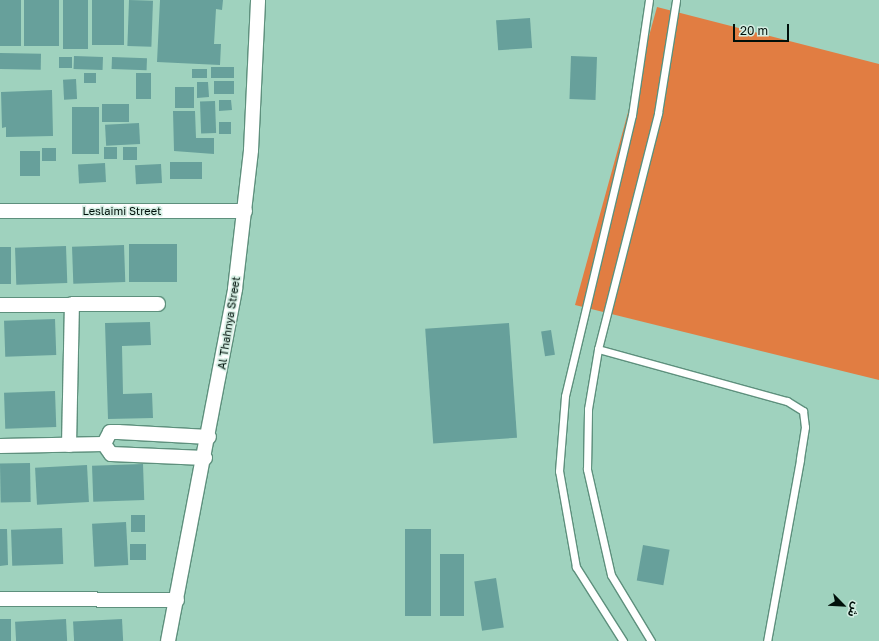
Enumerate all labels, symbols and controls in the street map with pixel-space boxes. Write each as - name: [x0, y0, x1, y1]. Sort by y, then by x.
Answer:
- scale bar: [735, 16, 791, 42]
- text: 20 m: [740, 23, 768, 38]
- street label: Leslaimi Street: [82, 204, 162, 218]
- street label: Al Thahnya Street: [215, 276, 243, 370]
- north arrow: [823, 585, 863, 625]
- text: ش: [845, 601, 863, 620]

